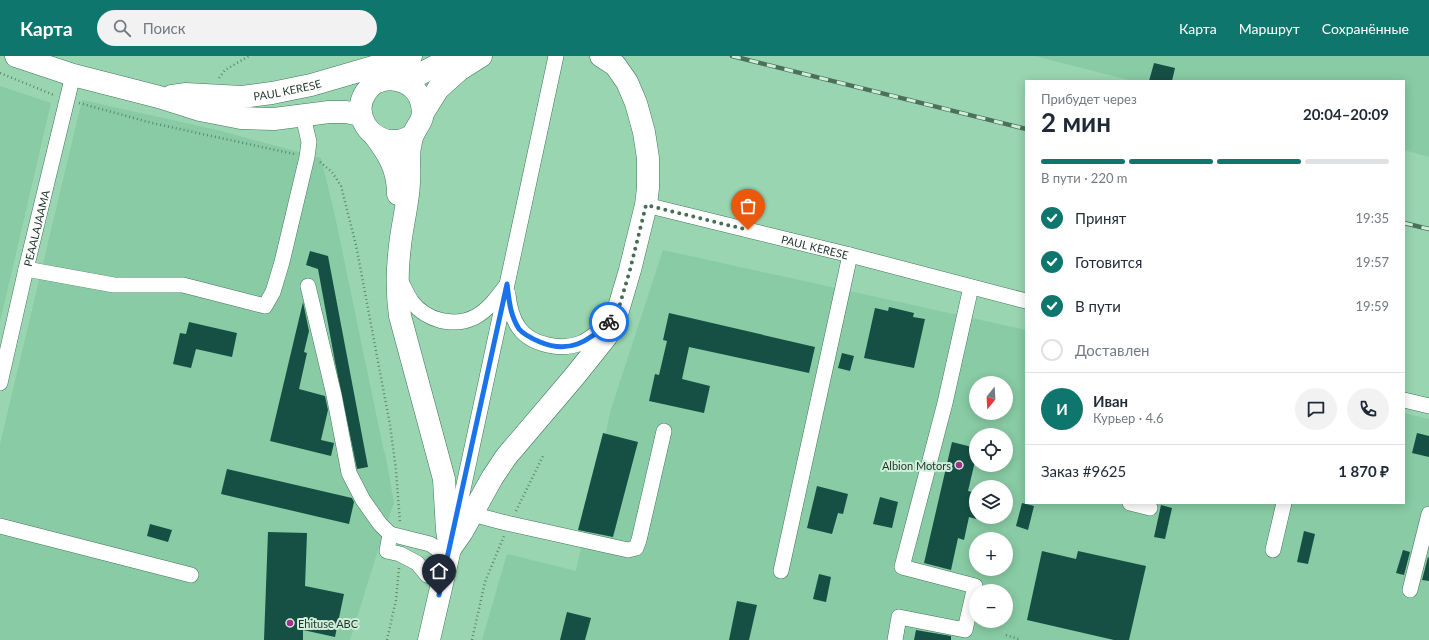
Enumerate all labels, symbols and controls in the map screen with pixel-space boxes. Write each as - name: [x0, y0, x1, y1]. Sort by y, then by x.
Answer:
- search box: [97, 10, 377, 46]
- text: Карта: [20, 17, 73, 40]
- icon: search: [111, 17, 133, 39]
- text: Поиск: [143, 19, 186, 37]
- text: Карта: [1179, 20, 1217, 37]
- text: Маршрут: [1239, 20, 1300, 37]
- text: Сохранённые: [1322, 20, 1409, 37]
- street label: PAUL KERESE: [252, 76, 323, 102]
- text: Прибудет через: [1041, 91, 1137, 107]
- text: 20:04–20:09: [1303, 105, 1389, 123]
- text: 2 мин: [1041, 106, 1111, 138]
- text: В пути · 220 m: [1041, 170, 1127, 186]
- street label: PEAALAJAAMA: [20, 188, 52, 268]
- pin: [731, 189, 765, 230]
- icon: bag: [737, 195, 759, 217]
- icon: check: [1041, 207, 1063, 229]
- text: Принят: [1075, 209, 1126, 227]
- text: 19:35: [1356, 210, 1389, 226]
- street label: PAUL KERESE: [780, 232, 850, 261]
- icon: check: [1041, 251, 1063, 273]
- text: Готовится: [1075, 253, 1142, 271]
- text: 19:57: [1356, 254, 1389, 270]
- icon: check: [1041, 295, 1063, 317]
- text: В пути: [1075, 297, 1121, 315]
- text: 19:59: [1356, 298, 1389, 314]
- courier: [589, 302, 629, 342]
- icon: bike: [598, 311, 620, 333]
- text: Доставлен: [1075, 341, 1150, 359]
- north arrow: [969, 376, 1013, 420]
- map controls: [969, 376, 1013, 628]
- button: chat: [1295, 388, 1337, 430]
- button: phone: [1347, 388, 1389, 430]
- text: Иван: [1093, 392, 1128, 410]
- text: И: [1056, 400, 1068, 418]
- text: Курьер · 4.6: [1093, 410, 1164, 426]
- button: locate: [969, 428, 1013, 472]
- place label: Albion Motors: [882, 459, 951, 472]
- marker: Albion Motors: [954, 460, 964, 470]
- text: Заказ #9625: [1041, 462, 1126, 480]
- text: 1 870 ₽: [1338, 462, 1389, 480]
- button: layers: [969, 480, 1013, 524]
- button: +: [969, 532, 1013, 576]
- pin: [422, 554, 456, 595]
- icon: home: [428, 560, 450, 582]
- button: −: [969, 584, 1013, 628]
- place label: Ehituse ABC: [298, 617, 359, 630]
- marker: Ehituse ABC: [285, 618, 295, 628]

